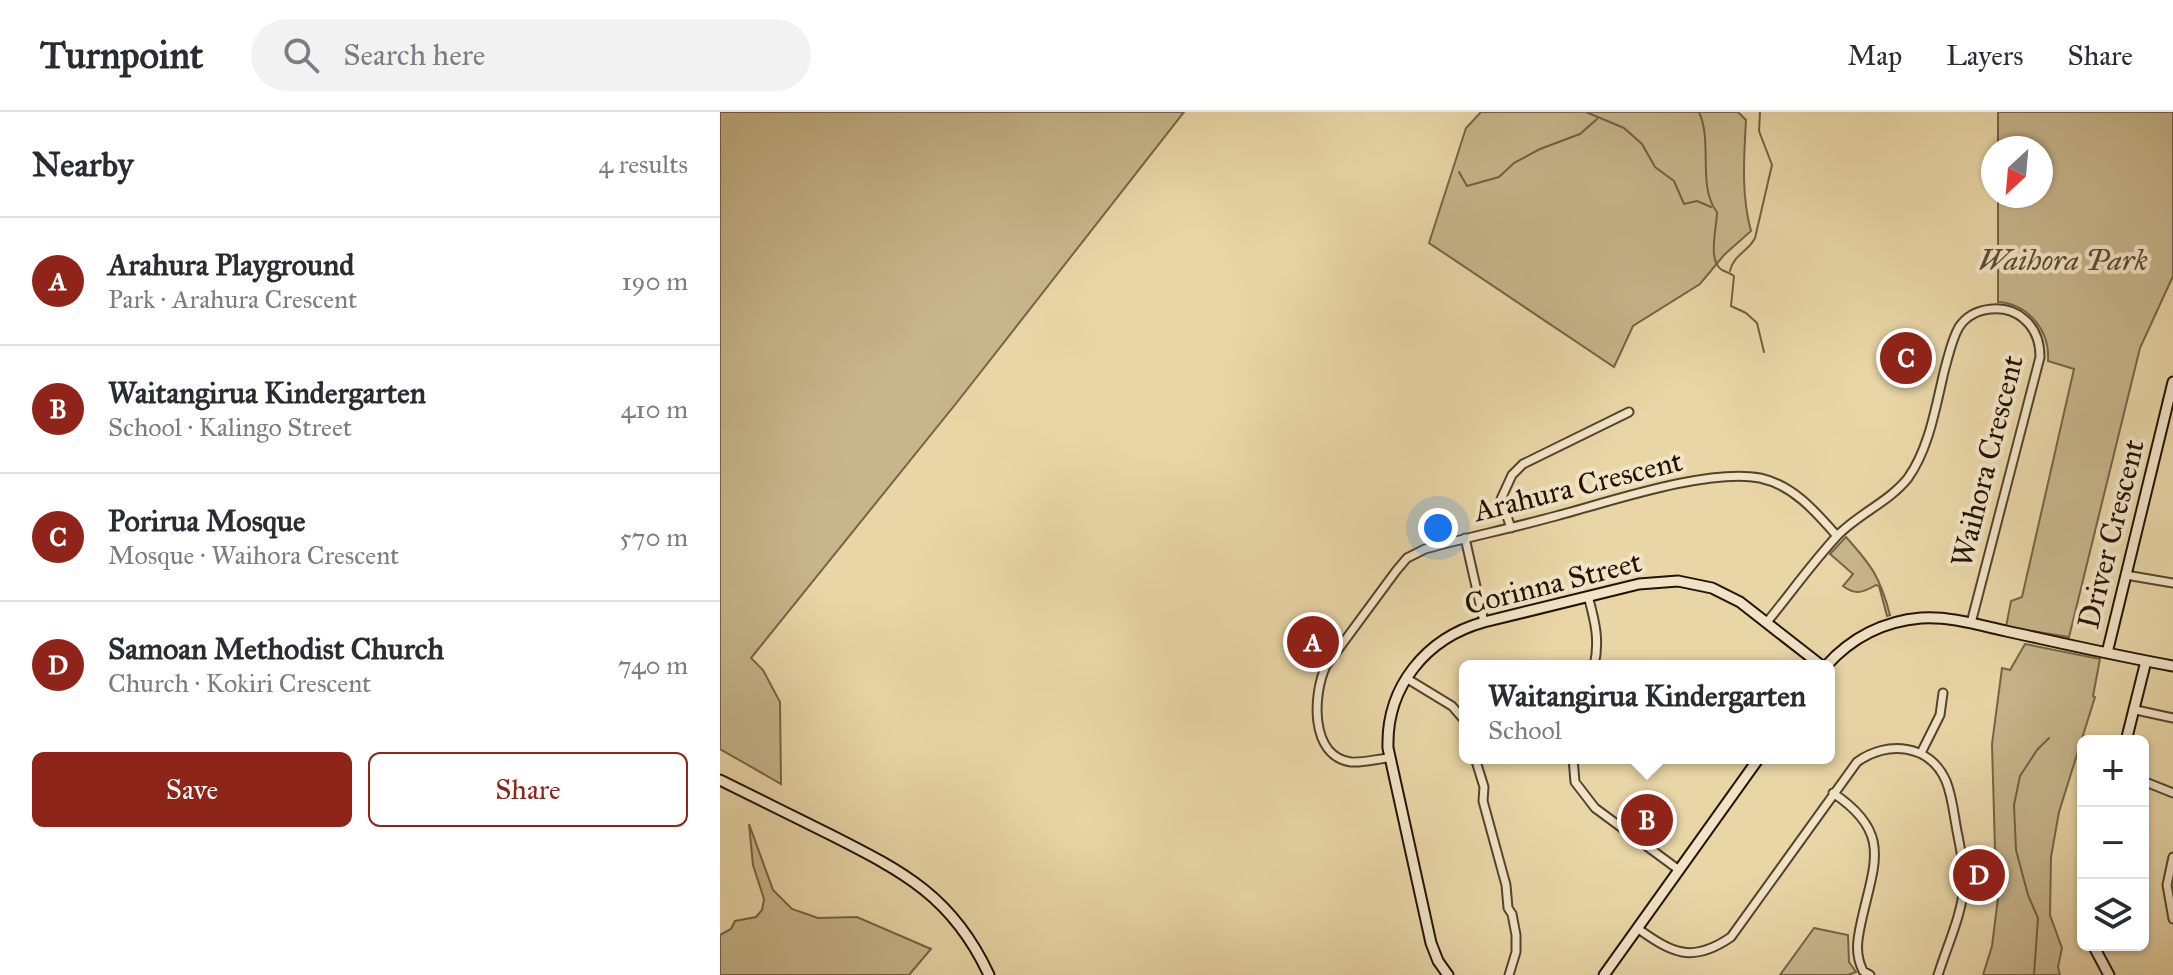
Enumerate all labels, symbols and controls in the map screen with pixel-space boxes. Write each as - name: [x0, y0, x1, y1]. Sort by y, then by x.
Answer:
- search box: [251, 19, 811, 91]
- text: Turnpoint: [40, 32, 203, 78]
- icon: search: [279, 33, 323, 77]
- text: Search here: [343, 37, 485, 73]
- text: Map: [1847, 38, 1902, 73]
- text: Layers: [1946, 38, 2024, 73]
- text: Share: [2068, 38, 2133, 73]
- north arrow: [1981, 136, 2053, 208]
- text: Nearby: [32, 144, 134, 185]
- text: 4 results: [599, 148, 688, 180]
- park label: Waihora Park: [1978, 242, 2148, 278]
- text: Arahura Playground: [108, 247, 354, 283]
- text: A: [49, 265, 67, 297]
- text: 190 m: [621, 265, 688, 297]
- text: Park · Arahura Crescent: [108, 283, 357, 315]
- pin: C: [1880, 328, 1932, 388]
- street label: Waihora Crescent: [1943, 351, 2031, 571]
- text: Waitangirua Kindergarten: [108, 375, 426, 411]
- text: B: [49, 393, 67, 425]
- text: 410 m: [621, 393, 688, 425]
- text: School · Kalingo Street: [108, 411, 352, 443]
- street label: Driver Crescent: [2070, 435, 2152, 632]
- street label: Arahura Crescent: [1468, 443, 1686, 530]
- text: Porirua Mosque: [108, 503, 305, 539]
- your location: [1418, 508, 1458, 548]
- text: C: [49, 521, 67, 553]
- text: 570 m: [619, 521, 688, 553]
- text: Mosque · Waihora Crescent: [108, 539, 399, 571]
- street label: Corinna Street: [1461, 544, 1646, 622]
- pin: A: [1287, 612, 1339, 672]
- text: Samoan Methodist Church: [108, 631, 444, 667]
- text: D: [48, 649, 68, 681]
- text: 740 m: [618, 649, 688, 681]
- popup: [1459, 660, 1835, 764]
- text: Church · Kokiri Crescent: [108, 667, 371, 699]
- text: Waitangirua Kindergarten: [1488, 678, 1806, 714]
- text: School: [1488, 714, 1562, 746]
- map controls: [2077, 735, 2149, 951]
- button: +: [2077, 735, 2149, 807]
- button: Save: [32, 752, 352, 827]
- button: Share: [368, 752, 688, 827]
- pin: B: [1621, 790, 1673, 850]
- button: −: [2077, 807, 2149, 879]
- pin: D: [1953, 845, 2005, 905]
- button: layers: [2077, 879, 2149, 951]

